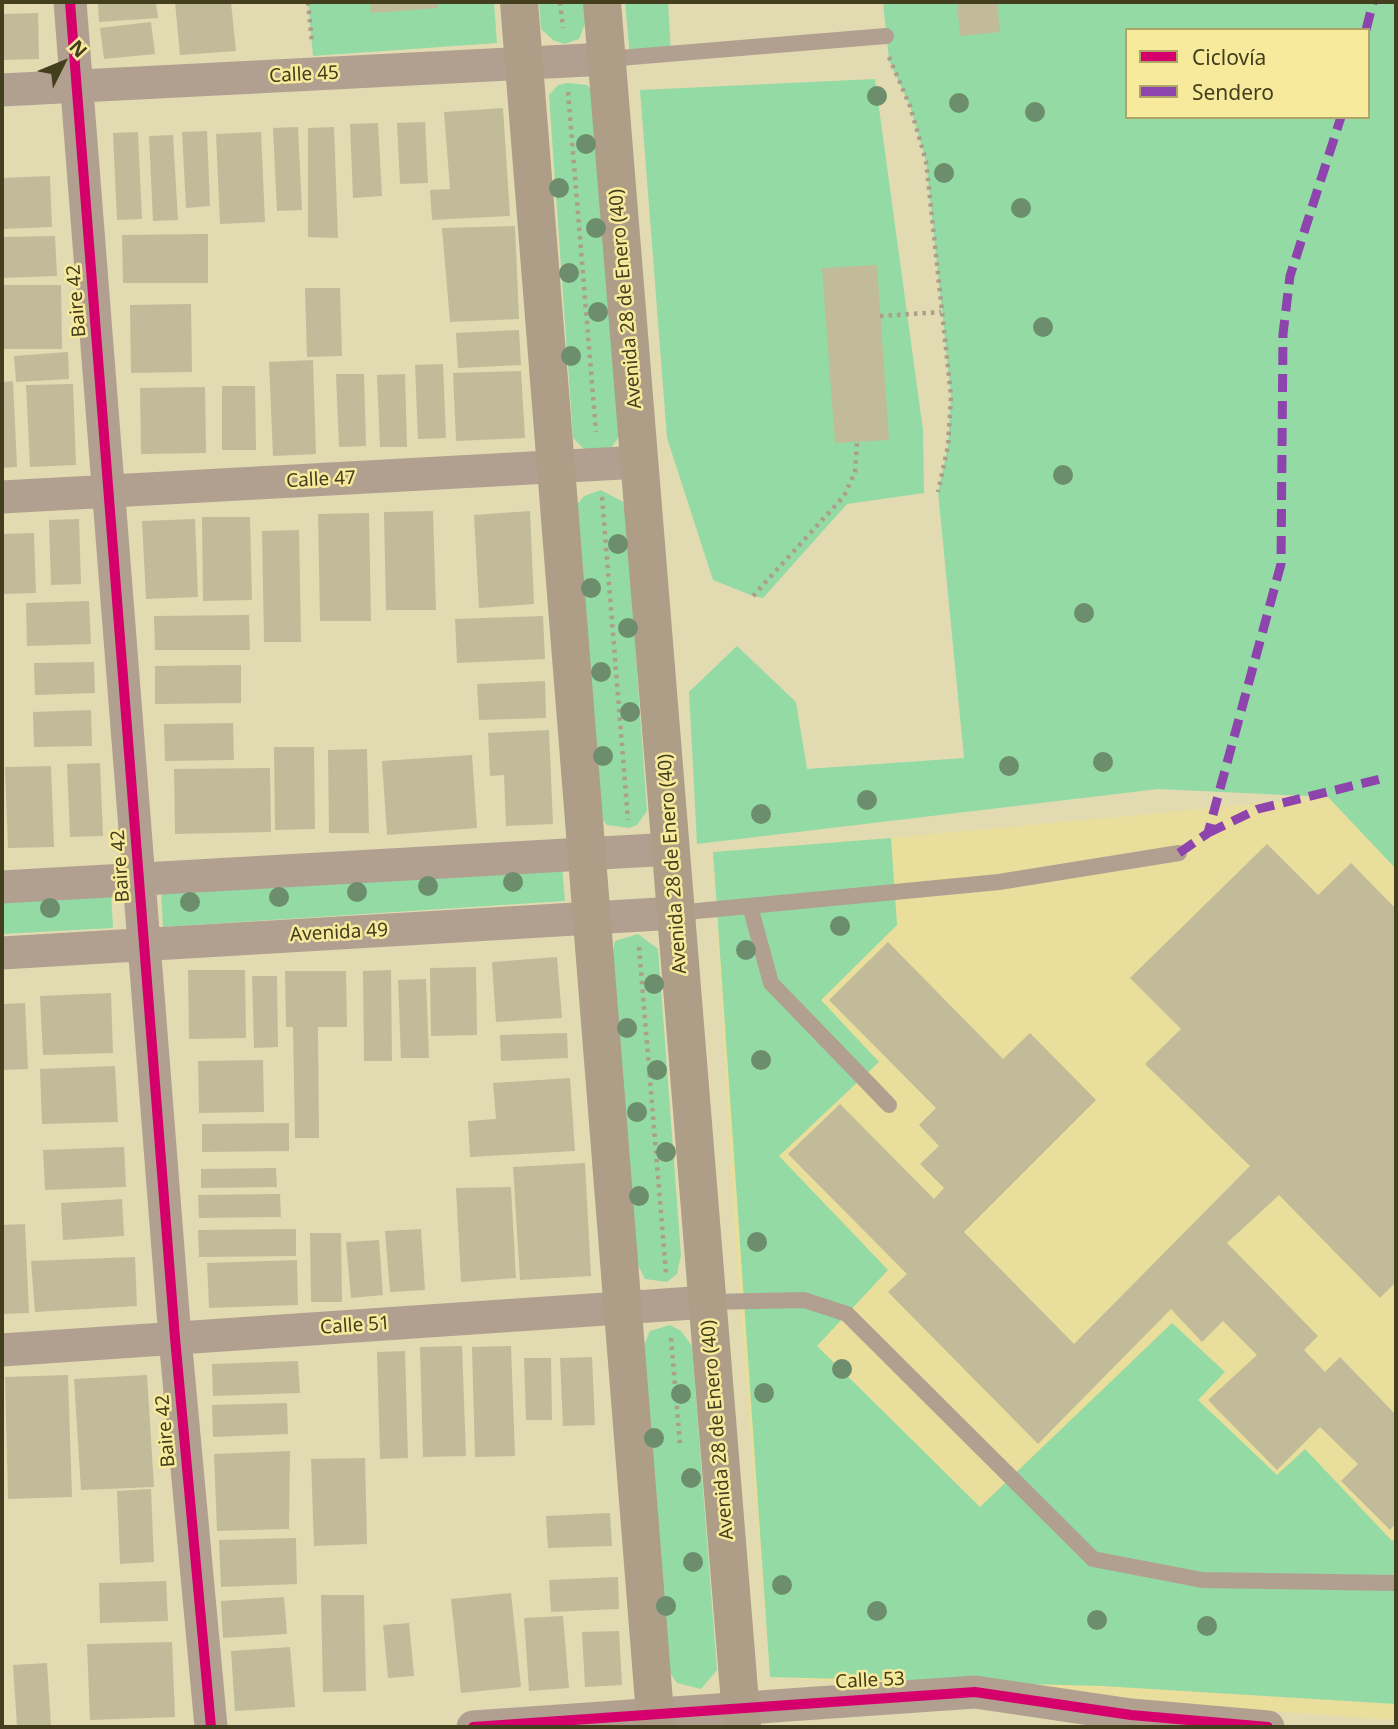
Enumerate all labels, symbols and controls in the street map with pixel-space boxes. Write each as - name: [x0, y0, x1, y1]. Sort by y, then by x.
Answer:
- north arrow: [28, 28, 98, 98]
- legend: [1125, 28, 1370, 119]
- text: N: [64, 34, 93, 63]
- text: Ciclovía: [1192, 43, 1266, 71]
- street label: Calle 45: [269, 62, 339, 88]
- text: Sendero: [1192, 78, 1274, 106]
- street label: Avenida 28 de Enero (40): [605, 188, 647, 410]
- street label: Baire 42: [62, 264, 92, 338]
- street label: Calle 47: [286, 467, 356, 493]
- street label: Avenida 28 de Enero (40): [654, 753, 692, 975]
- street label: Baire 42: [107, 829, 135, 903]
- street label: Avenida 49: [289, 919, 389, 947]
- street label: Calle 51: [319, 1312, 391, 1340]
- street label: Avenida 28 de Enero (40): [697, 1319, 739, 1541]
- street label: Baire 42: [151, 1394, 181, 1468]
- street label: Calle 53: [835, 1668, 905, 1694]

